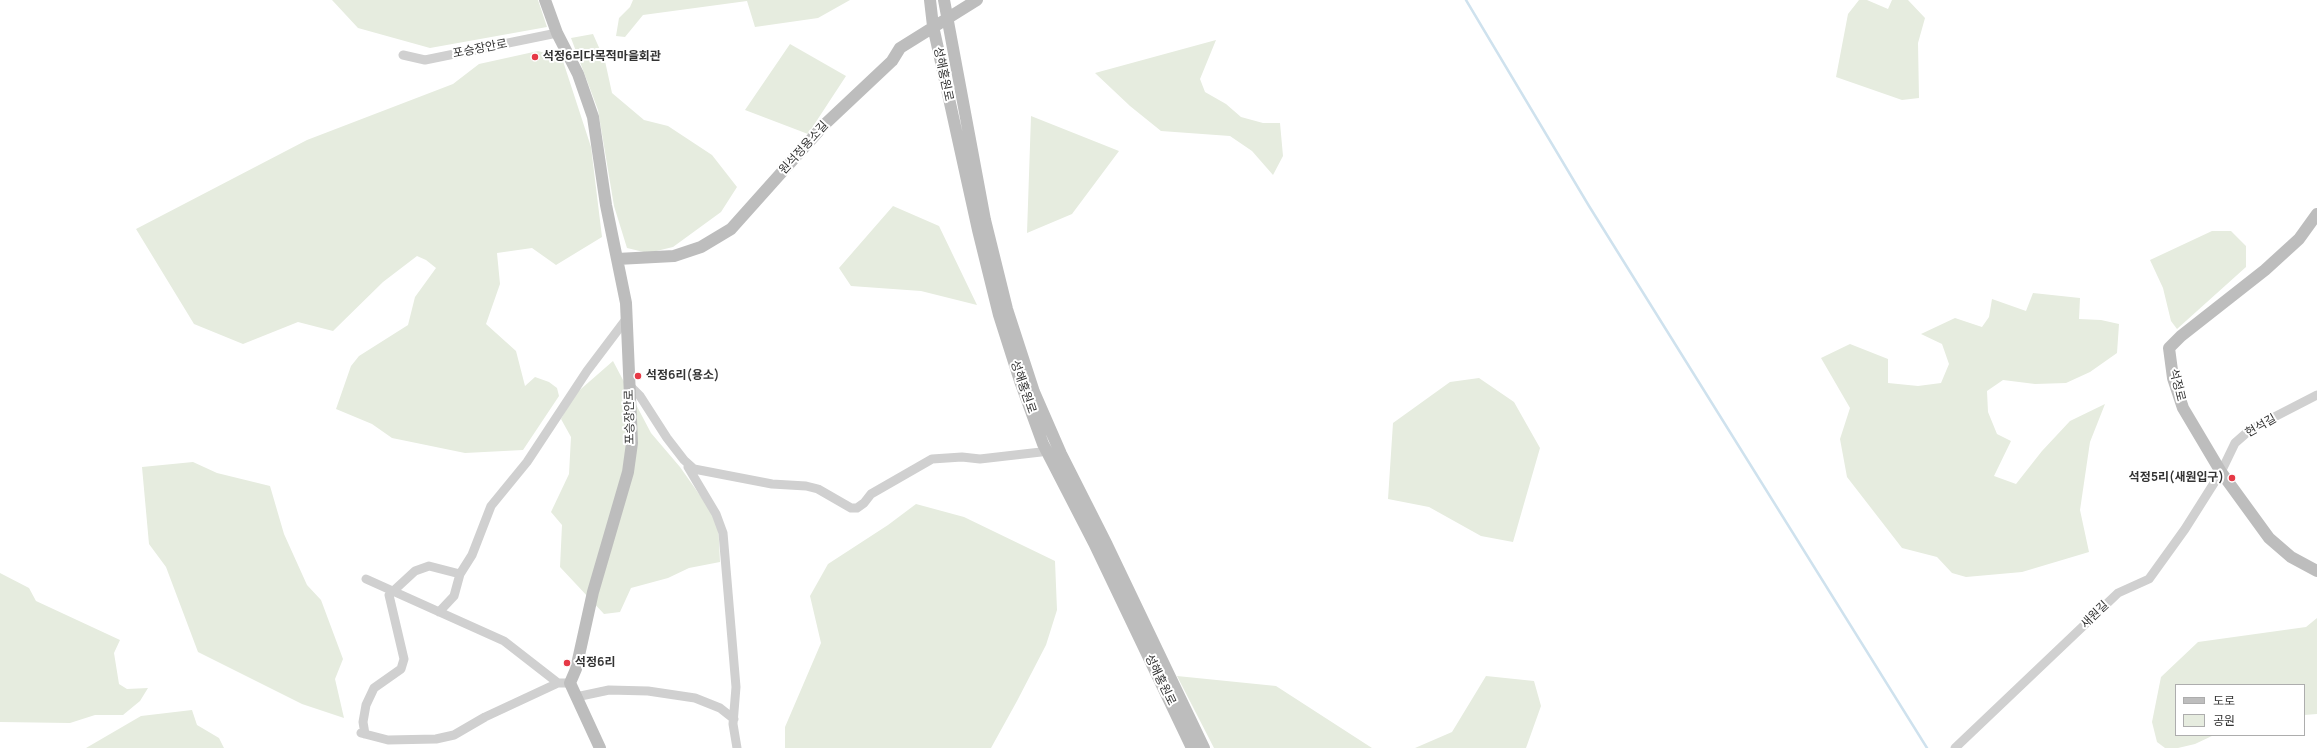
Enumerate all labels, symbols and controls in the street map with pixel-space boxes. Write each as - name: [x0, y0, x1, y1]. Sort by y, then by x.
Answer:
- street label: 포승장안로: [452, 37, 508, 61]
- street label: 성해홍원로: [930, 46, 956, 102]
- place label: 석정6리다목적마을회관: [543, 50, 661, 64]
- marker: 석정6리다목적마을회관: [530, 52, 540, 62]
- street label: 원석정용소길: [776, 119, 832, 177]
- street label: 성해홍원로: [1007, 359, 1039, 415]
- street label: 석정로: [2166, 367, 2188, 403]
- place label: 석정6리(용소): [646, 369, 720, 383]
- marker: 석정6리(용소): [633, 371, 643, 381]
- street label: 포승장안로: [622, 389, 638, 445]
- street label: 현석길: [2243, 411, 2279, 441]
- place label: 석정5리(새원입구): [2129, 471, 2224, 485]
- marker: 석정5리(새원입구): [2227, 473, 2237, 483]
- street label: 새원길: [2078, 598, 2112, 632]
- street label: 성해홍원로: [1141, 652, 1179, 708]
- place label: 석정6리: [575, 656, 616, 670]
- marker: 석정6리: [562, 658, 572, 668]
- legend: [2175, 684, 2305, 736]
- text: 도로: [2213, 692, 2235, 709]
- text: 공원: [2213, 712, 2235, 729]

